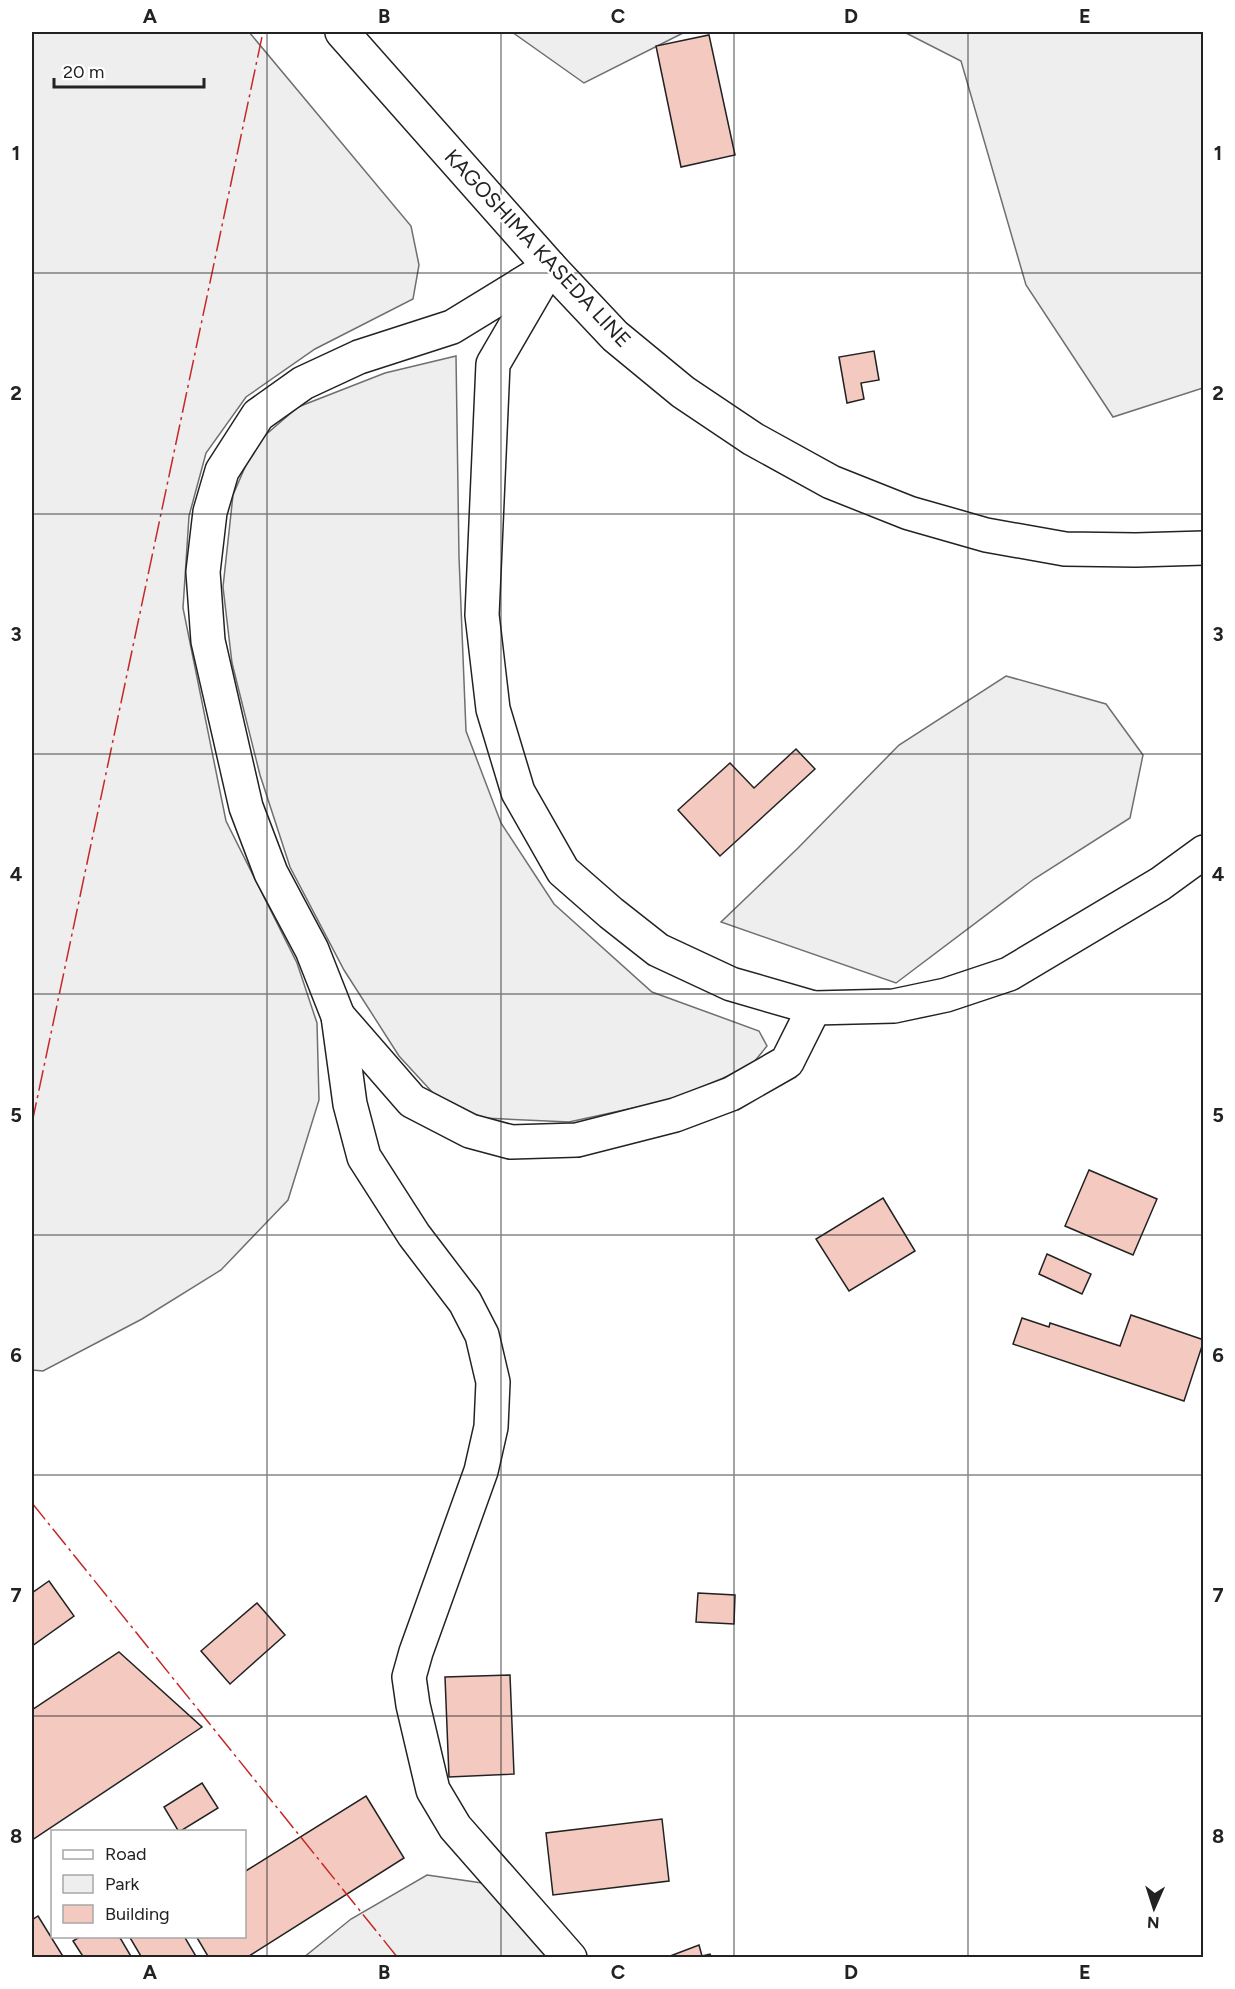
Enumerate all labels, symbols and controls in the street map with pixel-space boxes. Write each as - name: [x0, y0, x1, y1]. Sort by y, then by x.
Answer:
- text: A: [143, 4, 158, 28]
- text: B: [378, 4, 390, 28]
- text: C: [611, 4, 625, 28]
- text: D: [844, 4, 858, 28]
- text: E: [1079, 4, 1091, 28]
- scale bar: [54, 51, 204, 89]
- text: 20 m: [63, 61, 104, 83]
- text: 1: [12, 141, 20, 165]
- text: 1: [1214, 141, 1222, 165]
- street label: KAGOSHIMA KASEDA LINE: [440, 144, 636, 352]
- text: 2: [10, 381, 22, 405]
- text: 2: [1212, 381, 1224, 405]
- text: 3: [10, 622, 22, 646]
- text: 3: [1212, 622, 1224, 646]
- text: 4: [10, 862, 23, 886]
- text: 4: [1212, 862, 1225, 886]
- text: 5: [10, 1103, 22, 1127]
- text: 5: [1212, 1103, 1224, 1127]
- text: 6: [10, 1343, 22, 1367]
- text: 6: [1212, 1343, 1224, 1367]
- text: 7: [10, 1583, 22, 1607]
- text: 7: [1212, 1583, 1224, 1607]
- text: 8: [10, 1824, 22, 1848]
- text: 8: [1212, 1824, 1224, 1848]
- legend: [51, 1830, 246, 1938]
- text: Road: [105, 1843, 146, 1865]
- text: Park: [105, 1873, 140, 1895]
- north arrow: [1124, 1878, 1184, 1938]
- text: Building: [105, 1903, 170, 1925]
- text: N: [1147, 1913, 1160, 1932]
- text: A: [143, 1960, 158, 1984]
- text: B: [378, 1960, 390, 1984]
- text: C: [611, 1960, 625, 1984]
- text: D: [844, 1960, 858, 1984]
- text: E: [1079, 1960, 1091, 1984]

